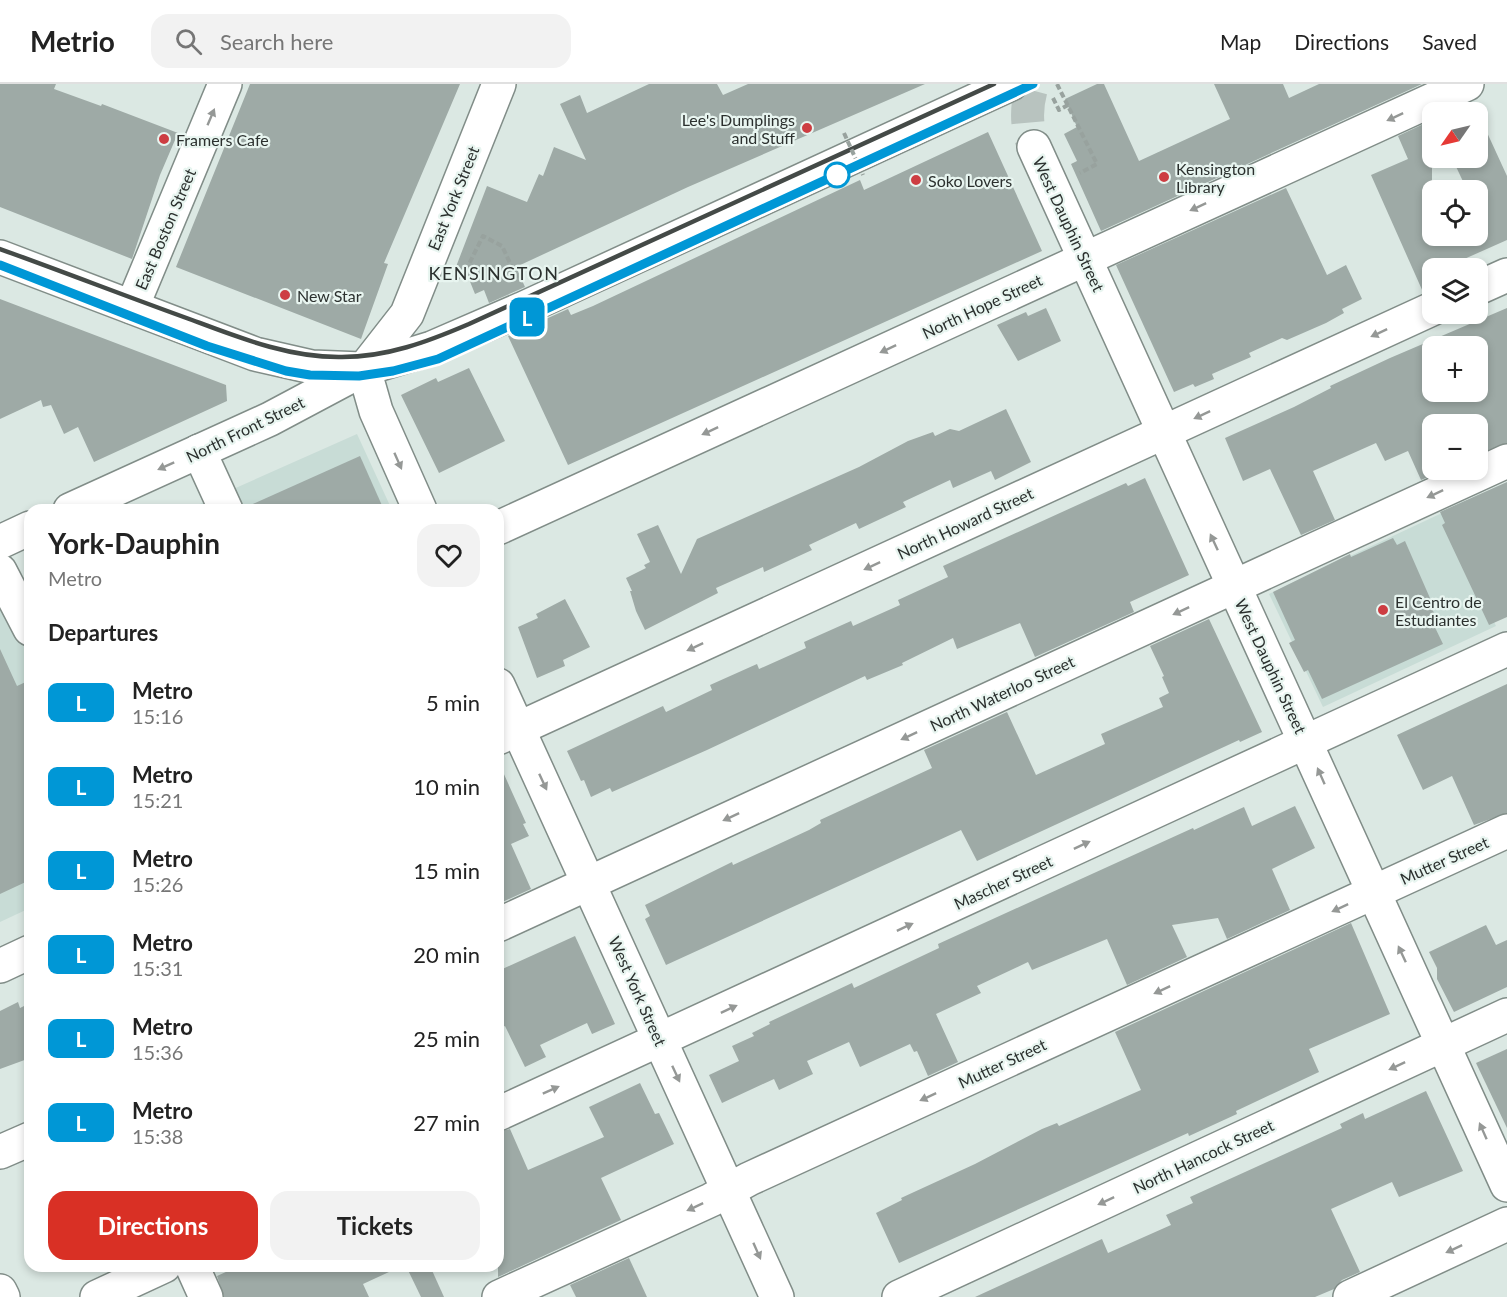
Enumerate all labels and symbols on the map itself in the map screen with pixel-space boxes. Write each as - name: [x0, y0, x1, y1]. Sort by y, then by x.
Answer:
- north arrow: [1422, 102, 1488, 168]
- one-way arrow: [207, 108, 216, 126]
- place label: Lee's Dumplings and Stuff: [682, 110, 795, 147]
- one-way arrow: [1385, 112, 1403, 122]
- marker: Lee's Dumplings and Stuff: [800, 121, 814, 135]
- place label: Framers Cafe: [176, 130, 269, 149]
- marker: Framers Cafe: [157, 132, 171, 146]
- street label: East York Street: [423, 143, 483, 253]
- street label: West Dauphin Street: [1029, 154, 1109, 295]
- place label: Kensington Library: [1176, 159, 1255, 196]
- unlabelled marker: [824, 162, 850, 188]
- street label: East Boston Street: [131, 165, 199, 293]
- marker: Kensington Library: [1157, 170, 1171, 184]
- place label: Soko Lovers: [928, 171, 1012, 190]
- marker: Soko Lovers: [909, 173, 923, 187]
- one-way arrow: [1190, 202, 1207, 211]
- district label: KENSINGTON: [429, 262, 559, 284]
- street label: North Hope Street: [919, 270, 1045, 342]
- place label: New Star: [297, 286, 362, 305]
- marker: New Star: [278, 288, 292, 302]
- line badge: L: [508, 298, 546, 336]
- one-way arrow: [1371, 329, 1388, 338]
- one-way arrow: [879, 345, 896, 354]
- street label: North Front Street: [183, 392, 308, 466]
- one-way arrow: [1194, 410, 1211, 419]
- one-way arrow: [702, 426, 719, 435]
- one-way arrow: [393, 452, 402, 469]
- one-way arrow: [157, 461, 175, 471]
- street label: North Howard Street: [894, 483, 1036, 563]
- one-way arrow: [1426, 490, 1443, 499]
- one-way arrow: [1210, 533, 1219, 550]
- one-way arrow: [864, 562, 881, 571]
- place label: El Centro de Estudiantes: [1395, 592, 1482, 629]
- street label: West Dauphin Street: [1231, 596, 1311, 737]
- marker: El Centro de Estudiantes: [1376, 603, 1390, 617]
- one-way arrow: [1173, 606, 1190, 615]
- one-way arrow: [686, 643, 704, 653]
- street label: North Waterloo Street: [927, 651, 1077, 735]
- one-way arrow: [900, 731, 917, 740]
- one-way arrow: [1317, 768, 1326, 785]
- one-way arrow: [538, 773, 547, 790]
- one-way arrow: [722, 812, 740, 822]
- street label: Mutter Street: [1397, 832, 1491, 888]
- one-way arrow: [1074, 840, 1091, 849]
- street label: Mascher Street: [951, 851, 1055, 913]
- one-way arrow: [1331, 904, 1348, 913]
- one-way arrow: [897, 922, 914, 931]
- street label: West York Street: [605, 933, 671, 1049]
- one-way arrow: [1397, 945, 1406, 963]
- one-way arrow: [1154, 985, 1171, 994]
- one-way arrow: [720, 1004, 737, 1013]
- street label: Mutter Street: [955, 1034, 1049, 1092]
- one-way arrow: [1389, 1062, 1406, 1071]
- one-way arrow: [671, 1065, 680, 1082]
- one-way arrow: [543, 1085, 560, 1094]
- one-way arrow: [918, 1092, 936, 1102]
- street label: North Hancock Street: [1130, 1115, 1277, 1197]
- one-way arrow: [1478, 1123, 1487, 1140]
- one-way arrow: [1097, 1197, 1114, 1206]
- one-way arrow: [686, 1203, 703, 1212]
- one-way arrow: [753, 1242, 762, 1260]
- one-way arrow: [1445, 1244, 1462, 1253]

